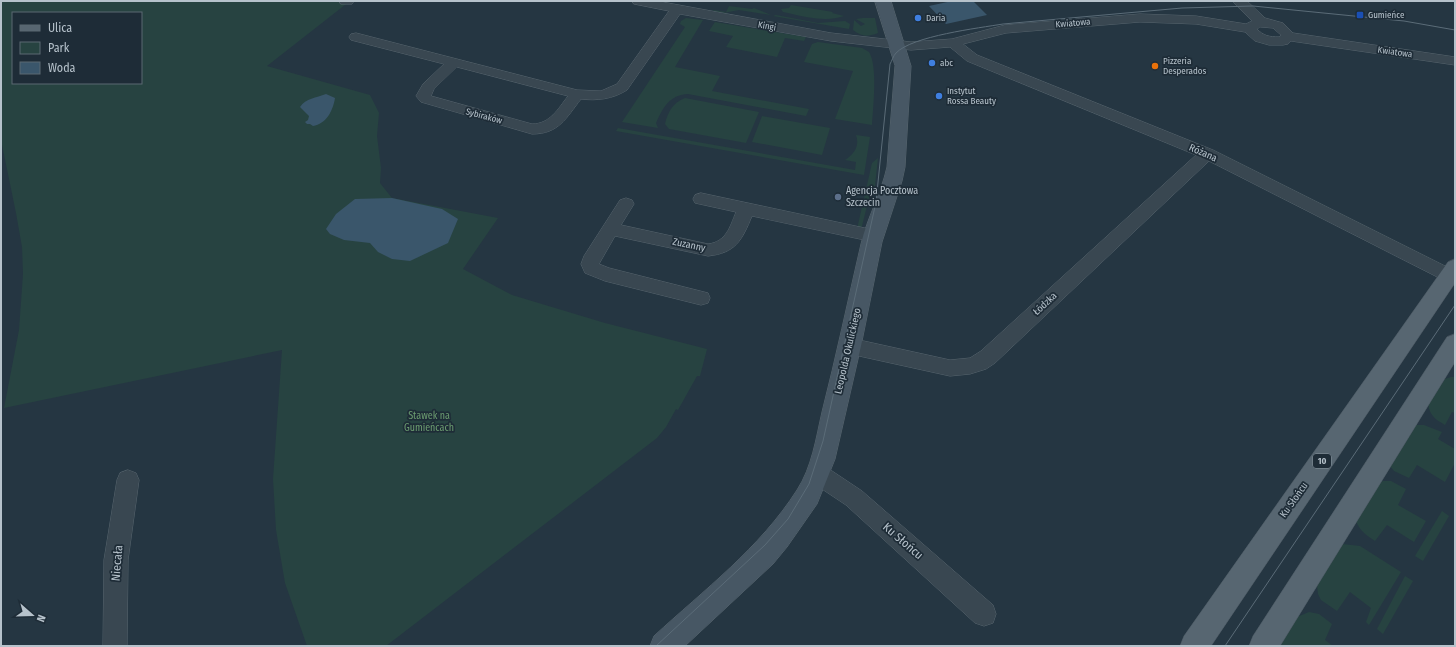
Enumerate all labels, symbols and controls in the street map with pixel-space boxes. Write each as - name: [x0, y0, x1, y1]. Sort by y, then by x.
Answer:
- marker: Gumieńce: [1355, 10, 1365, 20]
- place label: Gumieńce: [1368, 10, 1405, 20]
- legend: [12, 12, 142, 84]
- marker: Daria: [913, 13, 923, 23]
- place label: Daria: [926, 13, 946, 23]
- street label: Kwiatowa: [1055, 16, 1091, 30]
- street label: Kingi: [757, 19, 777, 33]
- text: Ulica: [48, 21, 72, 35]
- text: Park: [48, 41, 70, 55]
- street label: Kwiatowa: [1377, 45, 1414, 59]
- place label: Pizzeria Desperados: [1163, 56, 1207, 76]
- marker: abc: [927, 58, 937, 68]
- place label: abc: [940, 58, 953, 68]
- text: Woda: [48, 61, 76, 75]
- marker: Pizzeria Desperados: [1150, 61, 1160, 71]
- place label: Instytut Rossa Beauty: [947, 86, 996, 106]
- marker: Instytut Rossa Beauty: [934, 91, 944, 101]
- street label: Sybiraków: [465, 106, 503, 126]
- street label: Różana: [1187, 142, 1219, 164]
- place label: Agencja Pocztowa Szczecin: [846, 185, 918, 209]
- marker: Agencja Pocztowa Szczecin: [833, 192, 843, 202]
- street label: Zuzanny: [671, 236, 707, 254]
- street label: Łódzka: [1031, 290, 1060, 318]
- street label: Leopolda Okulickiego: [832, 307, 864, 395]
- park label: Stawek na Gumieńcach: [404, 410, 454, 434]
- road number: 10: [1313, 454, 1331, 468]
- street label: Ku Słońcu: [1277, 479, 1311, 520]
- street label: Ku Słońcu: [880, 520, 926, 562]
- street label: Niecała: [108, 544, 126, 582]
- north arrow: [12, 595, 52, 635]
- text: N: [34, 613, 48, 624]

